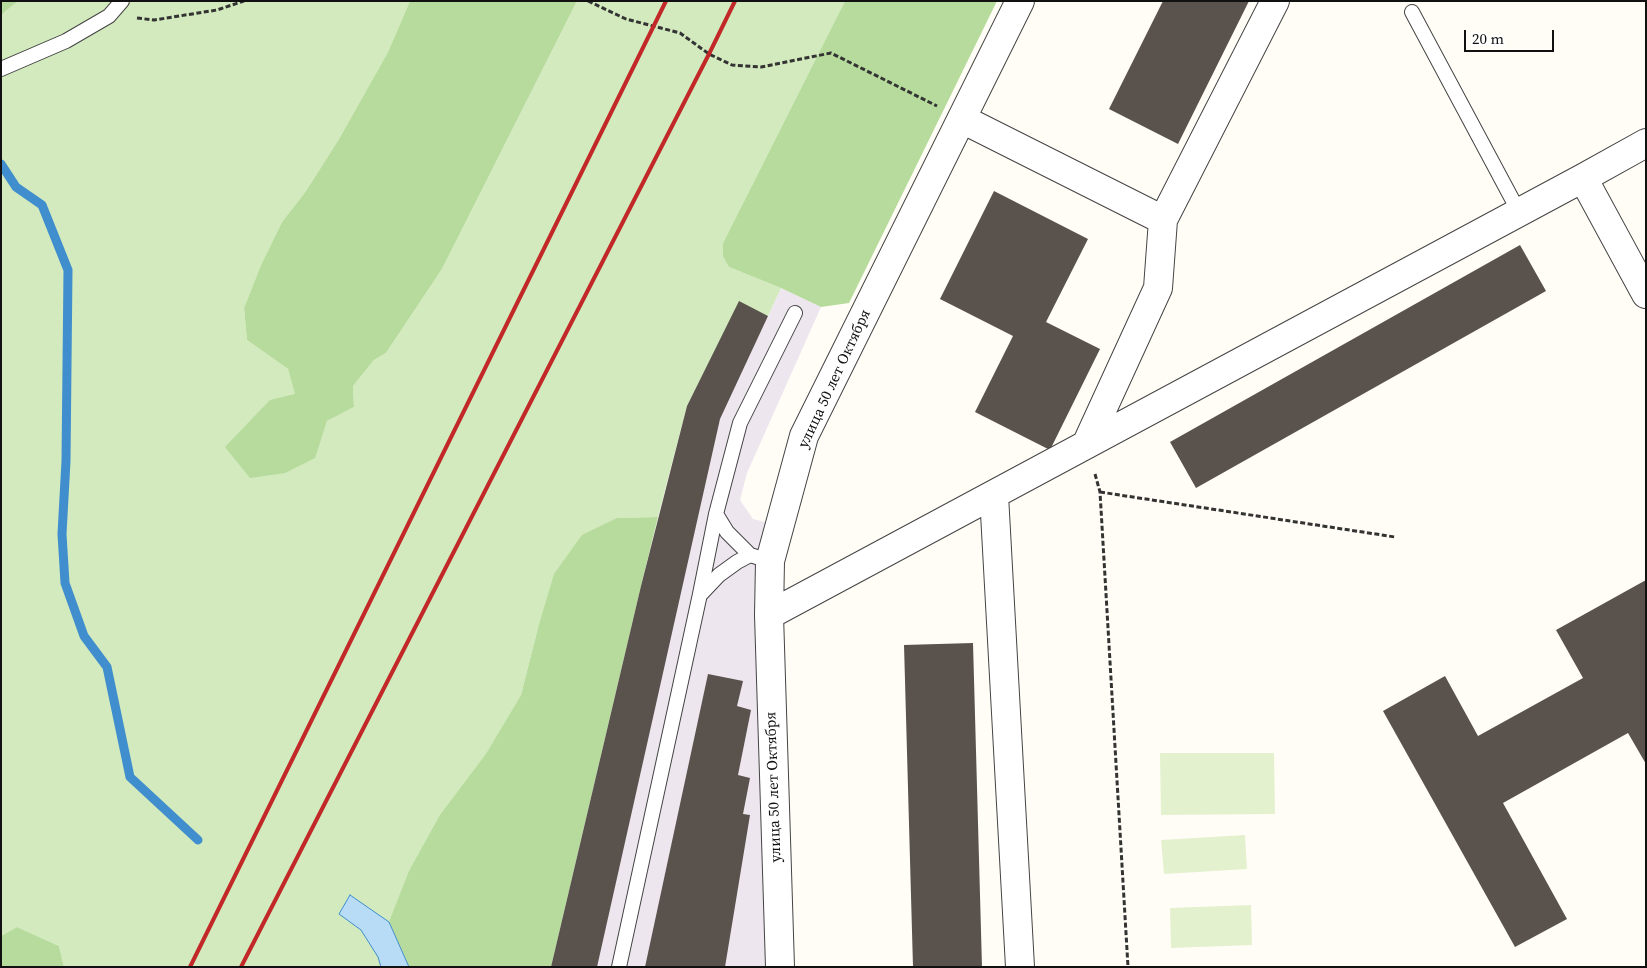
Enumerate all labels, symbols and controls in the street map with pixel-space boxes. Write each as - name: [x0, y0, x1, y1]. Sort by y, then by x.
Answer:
- scale bar: [1467, 20, 1557, 52]
- text: 20 m: [1472, 28, 1504, 49]
- street label: улица 50 лет Октября: [795, 307, 875, 451]
- street label: улица 50 лет Октября: [762, 711, 786, 863]

